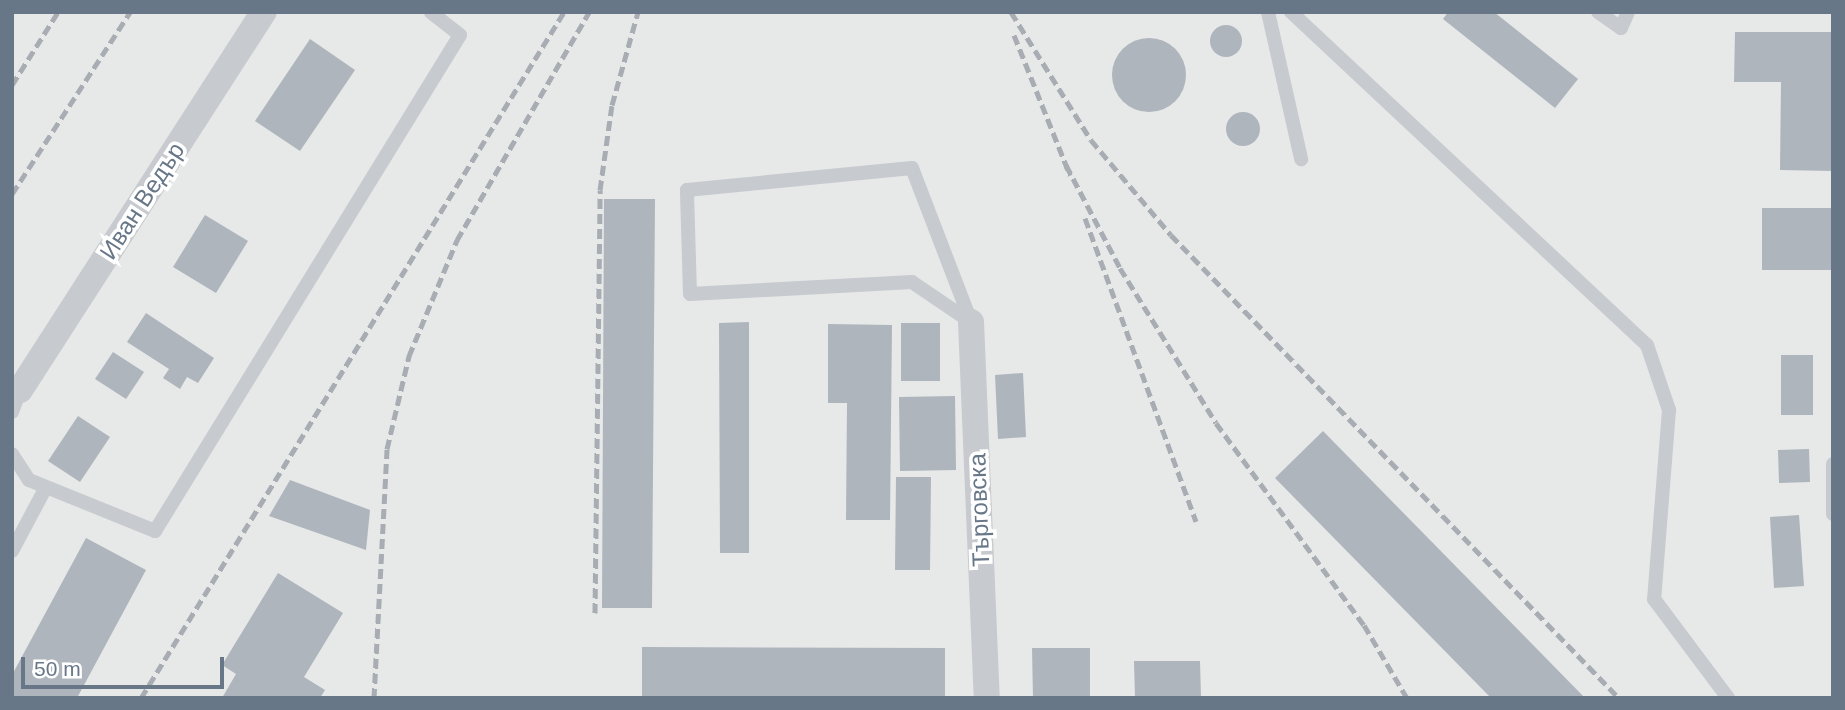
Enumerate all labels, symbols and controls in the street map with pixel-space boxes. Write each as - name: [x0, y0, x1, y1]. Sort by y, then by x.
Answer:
- street label: Иван Ведър: [94, 137, 190, 265]
- street label: Търговска: [963, 453, 995, 567]
- scale bar: [24, 644, 228, 688]
- text: 50 m: [34, 657, 81, 680]

